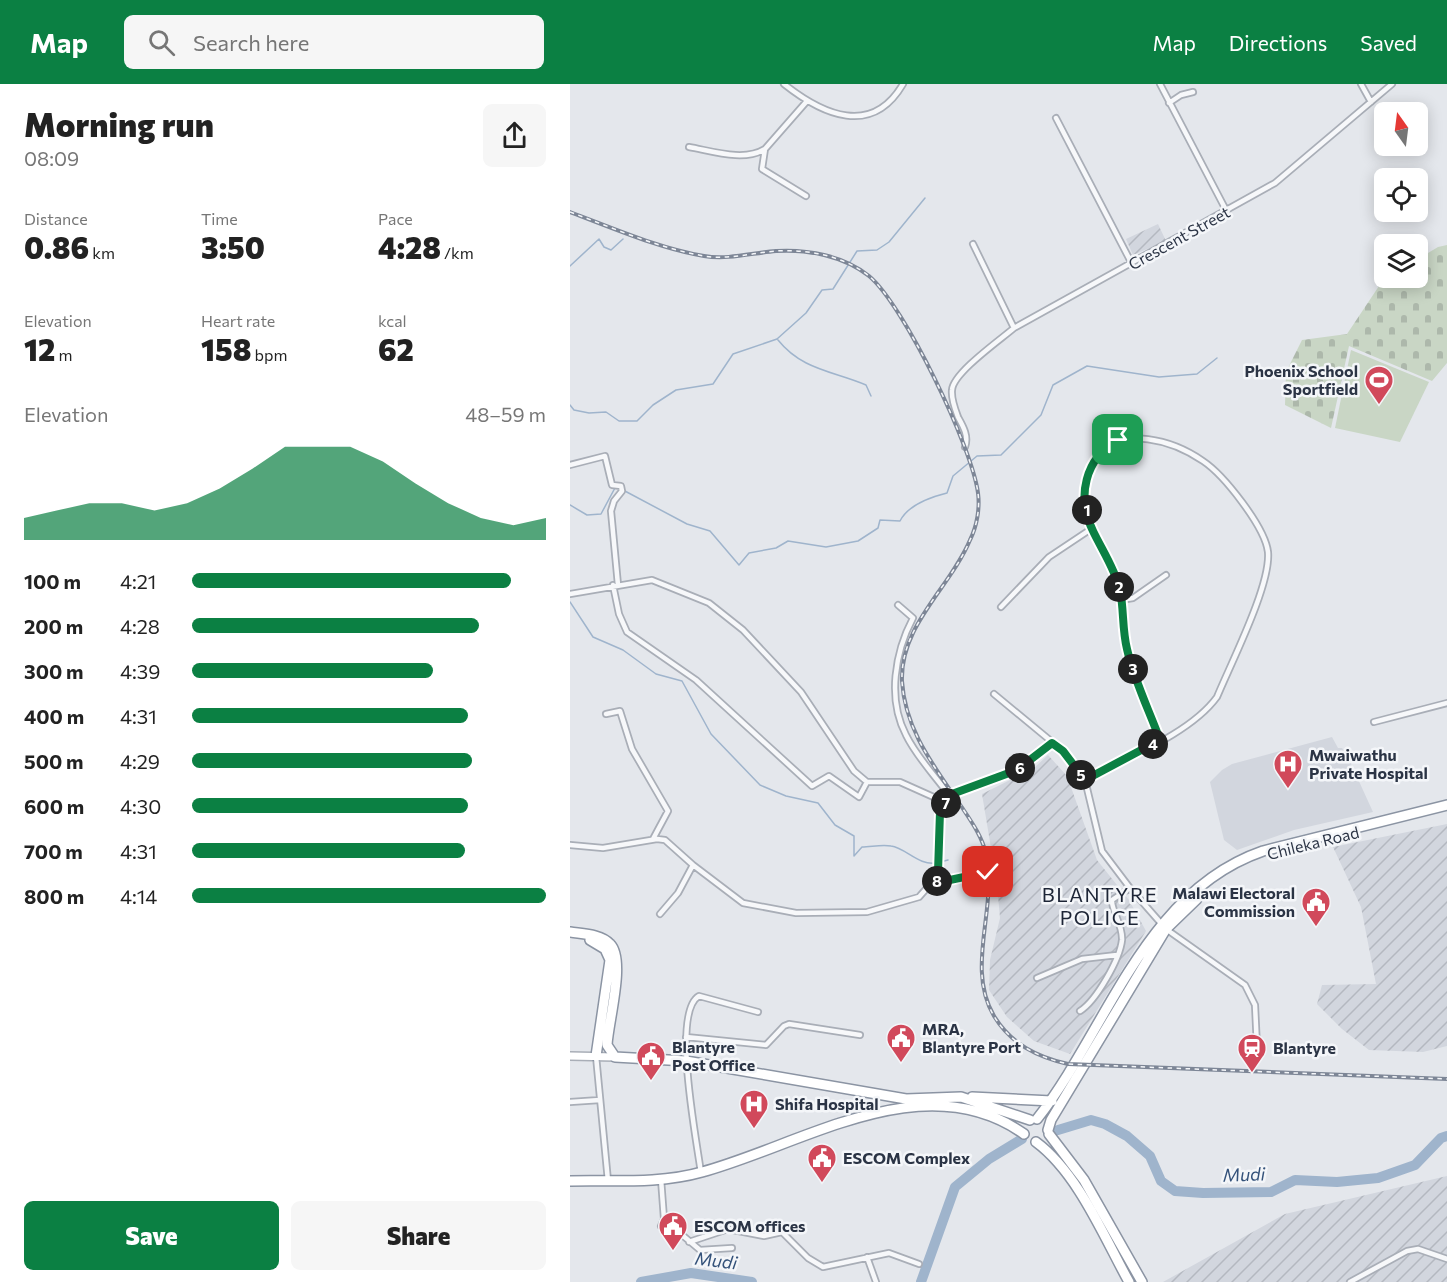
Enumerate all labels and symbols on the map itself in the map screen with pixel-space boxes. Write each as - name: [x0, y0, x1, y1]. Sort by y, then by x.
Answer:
- north arrow: [1374, 102, 1428, 156]
- street label: Crescent Street: [1125, 202, 1233, 273]
- place label: Phoenix School Sportfield: [1244, 361, 1358, 398]
- sports icon: Phoenix School Sportfield: [1363, 364, 1395, 406]
- pin: [1092, 414, 1143, 465]
- pin: 1: [1072, 495, 1102, 525]
- pin: 2: [1104, 572, 1134, 602]
- pin: 3: [1118, 654, 1148, 684]
- pin: 4: [1138, 729, 1168, 759]
- place label: Mwaiwathu Private Hospital: [1309, 745, 1428, 782]
- hospital icon: Mwaiwathu Private Hospital: [1272, 748, 1304, 790]
- pin: 6: [1005, 753, 1035, 783]
- pin: 5: [1066, 760, 1096, 790]
- pin: 7: [931, 788, 961, 818]
- street label: Chileka Road: [1265, 822, 1361, 863]
- pin: [962, 846, 1013, 897]
- pin: 8: [922, 866, 952, 896]
- district label: BLANTYRE POLICE: [1042, 882, 1158, 929]
- place label: Malawi Electoral Commission: [1172, 883, 1295, 920]
- public building icon: Malawi Electoral Commission: [1300, 886, 1332, 928]
- place label: MRA, Blantyre Port: [922, 1019, 1021, 1056]
- public building icon: MRA, Blantyre Port: [885, 1022, 917, 1064]
- station icon: Blantyre: [1236, 1032, 1268, 1074]
- place label: Blantyre Post Office: [672, 1037, 755, 1074]
- place label: Blantyre: [1273, 1038, 1336, 1057]
- public building icon: Blantyre Post Office: [635, 1040, 667, 1082]
- hospital icon: Shifa Hospital: [738, 1088, 770, 1130]
- place label: Shifa Hospital: [775, 1094, 879, 1113]
- public building icon: ESCOM Complex: [806, 1142, 838, 1184]
- place label: ESCOM Complex: [843, 1148, 970, 1167]
- water label: Mudi: [1222, 1162, 1267, 1186]
- public building icon: ESCOM offices: [657, 1210, 689, 1252]
- place label: ESCOM offices: [694, 1216, 806, 1235]
- water label: Mudi: [694, 1247, 740, 1274]

